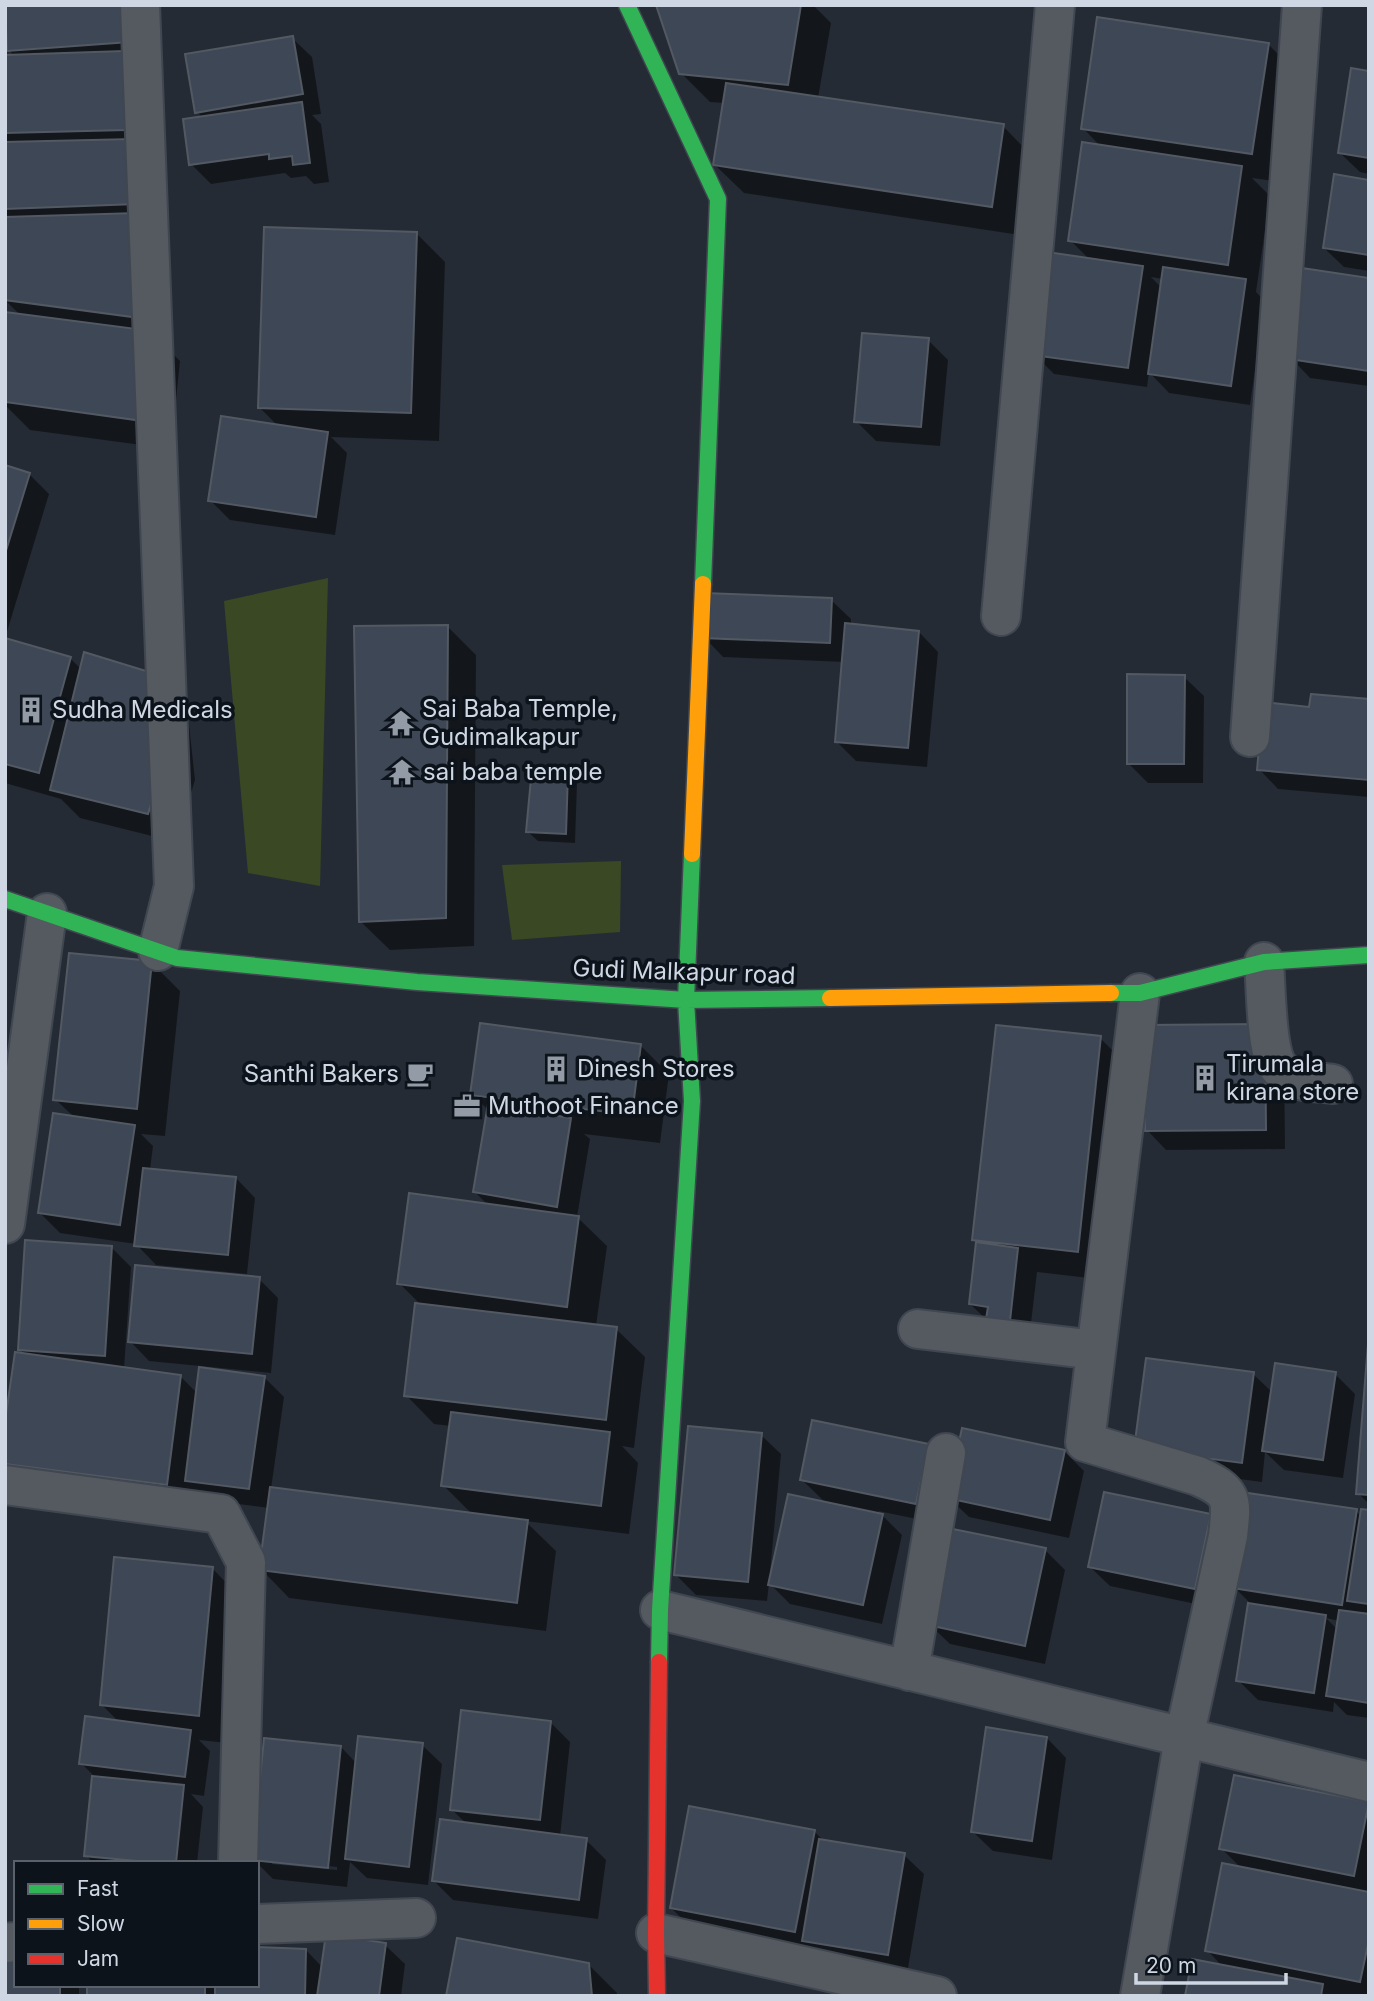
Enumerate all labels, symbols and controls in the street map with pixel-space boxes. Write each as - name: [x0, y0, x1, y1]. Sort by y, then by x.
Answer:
- place label: Sai Baba Temple, Gudimalkapur: [422, 694, 618, 751]
- building icon: Sudha Medicals: [16, 695, 46, 725]
- place label: Sudha Medicals: [52, 695, 233, 724]
- temple icon: Sai Baba Temple, Gudimalkapur: [386, 708, 416, 738]
- temple icon: sai baba temple: [387, 757, 417, 787]
- place label: sai baba temple: [423, 757, 602, 786]
- street label: Gudi Malkapur road: [572, 953, 796, 990]
- place label: Tirumala kirana store: [1226, 1049, 1359, 1106]
- building icon: Dinesh Stores: [541, 1054, 571, 1084]
- place label: Dinesh Stores: [577, 1054, 735, 1083]
- place label: Santhi Bakers: [244, 1059, 399, 1088]
- cafe icon: Santhi Bakers: [405, 1059, 435, 1089]
- building icon: Tirumala kirana store: [1190, 1063, 1220, 1093]
- office icon: Muthoot Finance: [452, 1091, 482, 1121]
- place label: Muthoot Finance: [488, 1091, 679, 1120]
- legend: [14, 1861, 259, 1987]
- text: Fast: [77, 1876, 119, 1901]
- text: Slow: [77, 1911, 125, 1936]
- scale bar: [1136, 1941, 1286, 1985]
- text: Jam: [77, 1946, 119, 1971]
- text: 20 m: [1146, 1953, 1196, 1978]

